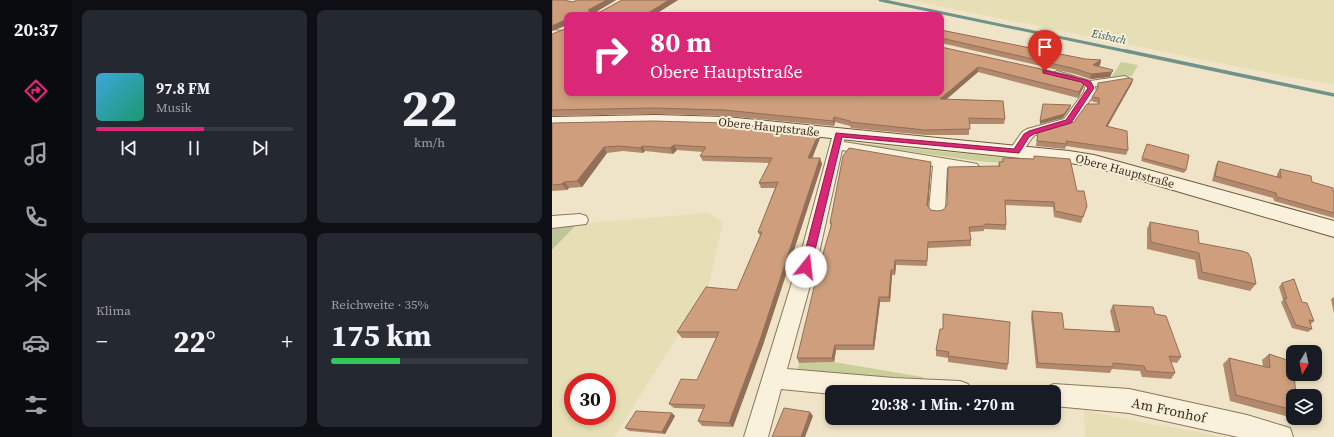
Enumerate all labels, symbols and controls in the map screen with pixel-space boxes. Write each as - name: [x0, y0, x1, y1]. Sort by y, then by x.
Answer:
- text: 20:37: [14, 17, 58, 42]
- text: 80 m: [650, 23, 712, 61]
- water label: Eisbach: [1089, 26, 1128, 48]
- icon: right: [584, 28, 636, 80]
- pin: [1028, 30, 1062, 71]
- icon: arrive: [1034, 36, 1056, 58]
- text: Obere Hauptstraße: [650, 59, 803, 84]
- text: 22: [401, 72, 458, 143]
- icon: directions: [22, 77, 50, 105]
- text: 97.8 FM: [156, 78, 210, 99]
- text: Musik: [156, 99, 192, 116]
- street label: Obere Hauptstraße: [718, 114, 820, 140]
- text: km/h: [414, 134, 445, 151]
- icon: previous: [118, 137, 140, 159]
- icon: pause: [183, 137, 205, 159]
- icon: next: [249, 137, 271, 159]
- icon: music: [22, 140, 50, 168]
- street label: Obere Hauptstraße: [1074, 150, 1176, 192]
- icon: phone: [22, 203, 50, 231]
- position arrow: [785, 246, 827, 288]
- icon: climate: [22, 266, 50, 294]
- text: Reichweite · 35%: [331, 296, 429, 313]
- text: Klima: [96, 302, 131, 319]
- text: 175 km: [331, 315, 431, 356]
- text: 22°: [173, 321, 216, 362]
- text: −: [96, 326, 108, 356]
- text: +: [281, 326, 293, 356]
- icon: car: [22, 329, 50, 357]
- north arrow: [1286, 345, 1322, 381]
- map controls: [1286, 345, 1322, 425]
- speed limit sign: 30: [564, 373, 616, 425]
- button: layers: [1286, 389, 1322, 425]
- icon: filters: [22, 391, 50, 419]
- street label: Am Fronhof: [1130, 392, 1209, 428]
- text: 20:38 · 1 Min. · 270 m: [871, 394, 1015, 415]

